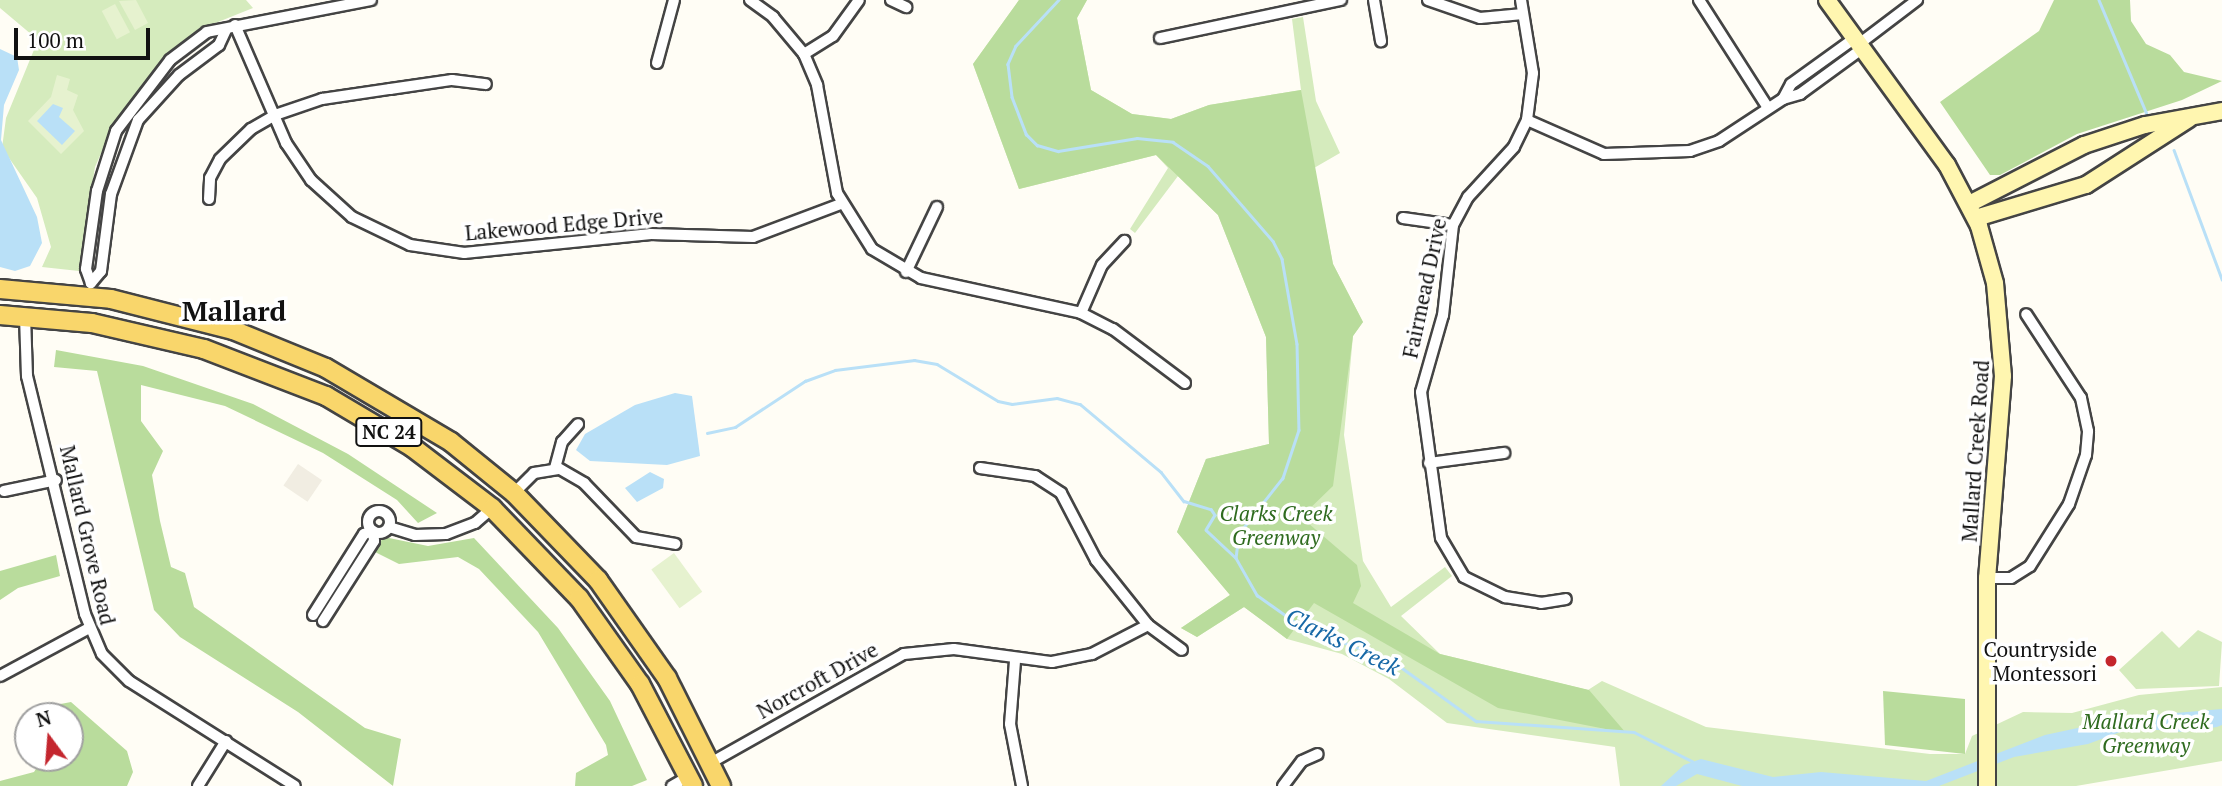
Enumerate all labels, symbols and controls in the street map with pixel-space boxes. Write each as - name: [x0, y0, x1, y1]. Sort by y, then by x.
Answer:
- scale bar: [18, 14, 154, 58]
- text: 100 m: [27, 26, 84, 54]
- street label: Lakewood Edge Drive: [464, 203, 664, 245]
- street label: Fairmead Drive: [1397, 216, 1451, 360]
- district label: Mallard: [182, 294, 286, 328]
- street label: Mallard Creek Road: [1956, 359, 1994, 543]
- road number: NC 24: [354, 416, 424, 448]
- street label: Mallard Grove Road: [55, 443, 121, 627]
- park label: Clarks Creek Greenway: [1219, 500, 1333, 550]
- water label: Clarks Creek: [1281, 602, 1405, 682]
- street label: Norcroft Drive: [752, 636, 882, 724]
- place label: Countryside Montessori: [1983, 636, 2097, 686]
- marker: Countryside Montessori: [2103, 653, 2119, 669]
- north arrow: [14, 702, 84, 772]
- text: N: [33, 704, 54, 732]
- park label: Mallard Creek Greenway: [2082, 708, 2210, 758]

